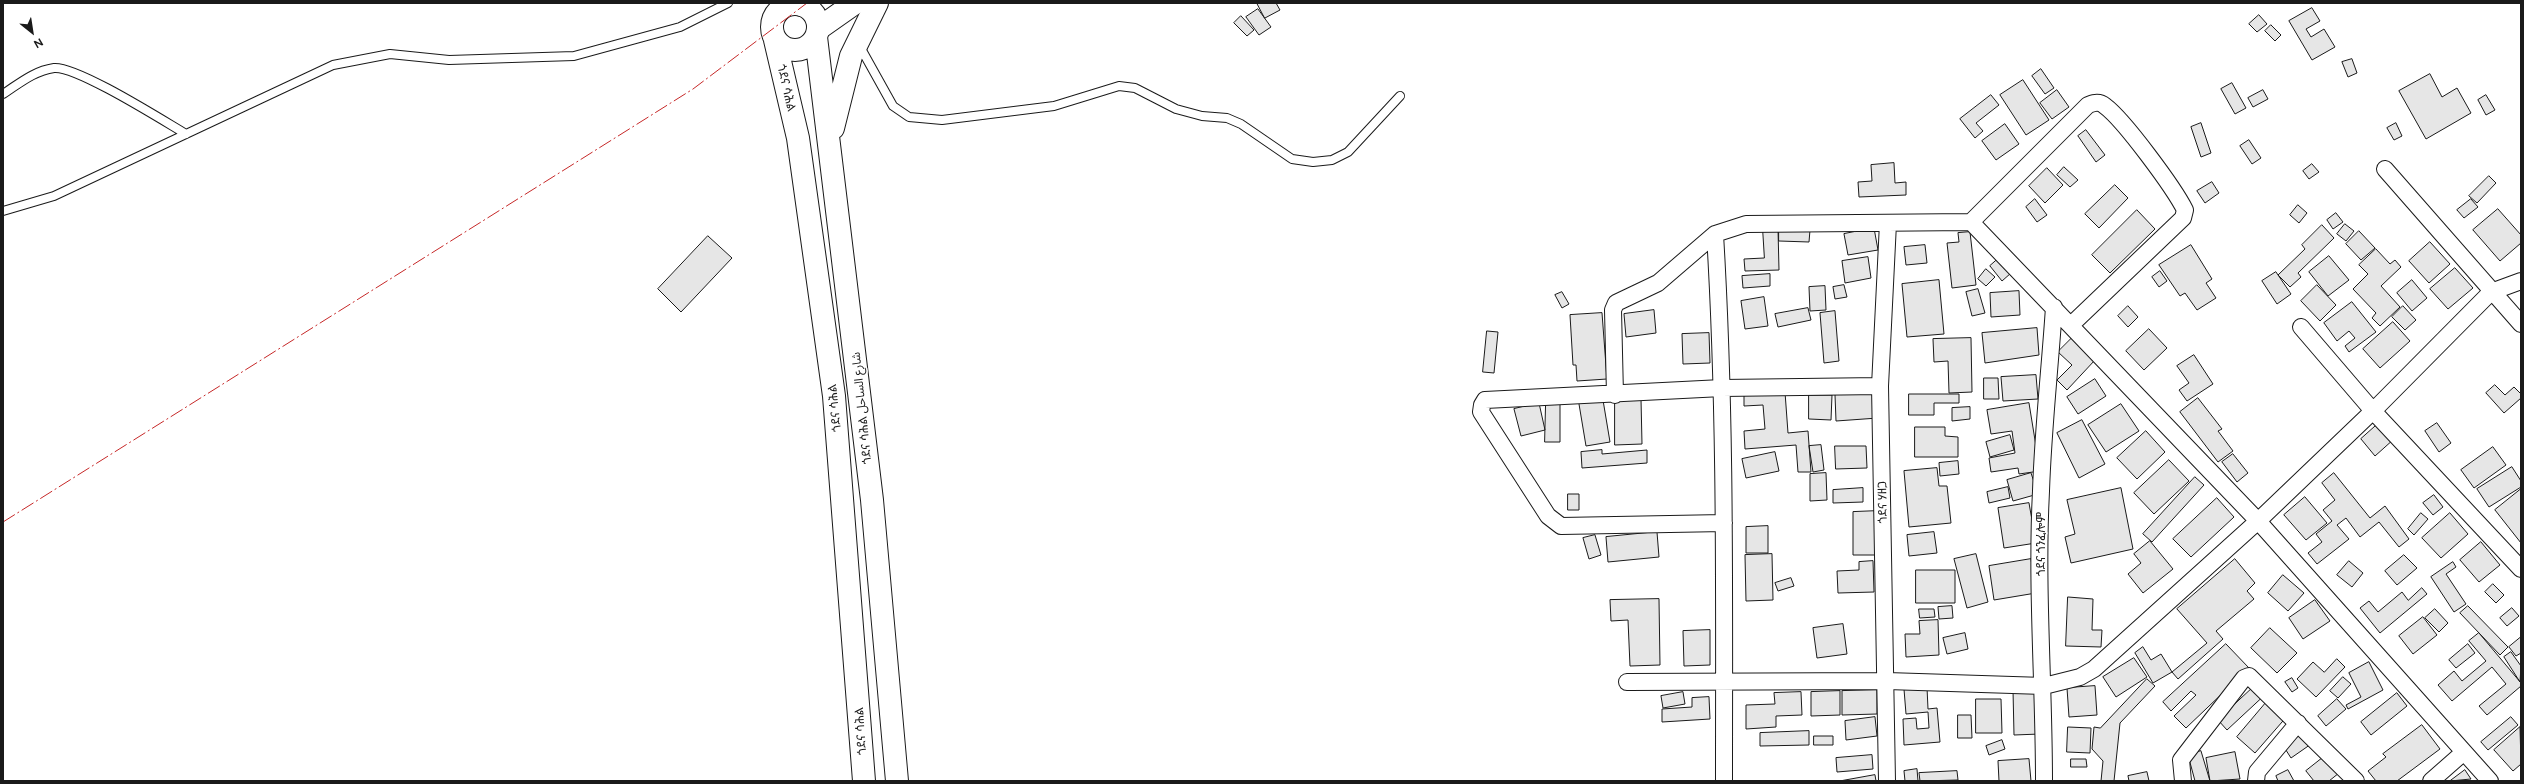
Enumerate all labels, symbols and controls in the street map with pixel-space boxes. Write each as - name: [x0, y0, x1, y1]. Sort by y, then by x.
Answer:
- north arrow: [12, 12, 52, 52]
- text: N: [31, 35, 45, 51]
- street label: ጎደና ሳሕል: [774, 63, 798, 113]
- street label: ጎደና ሳሕል شارع الساحل: [849, 351, 875, 465]
- street label: ጎደና ሳሕል: [825, 384, 845, 432]
- street label: ጎደና ሃዘጋ: [1875, 481, 1891, 523]
- street label: ጎደና ጎንፈሎም: [2034, 512, 2048, 576]
- street label: ጎደና ሳሕል: [852, 707, 870, 755]

